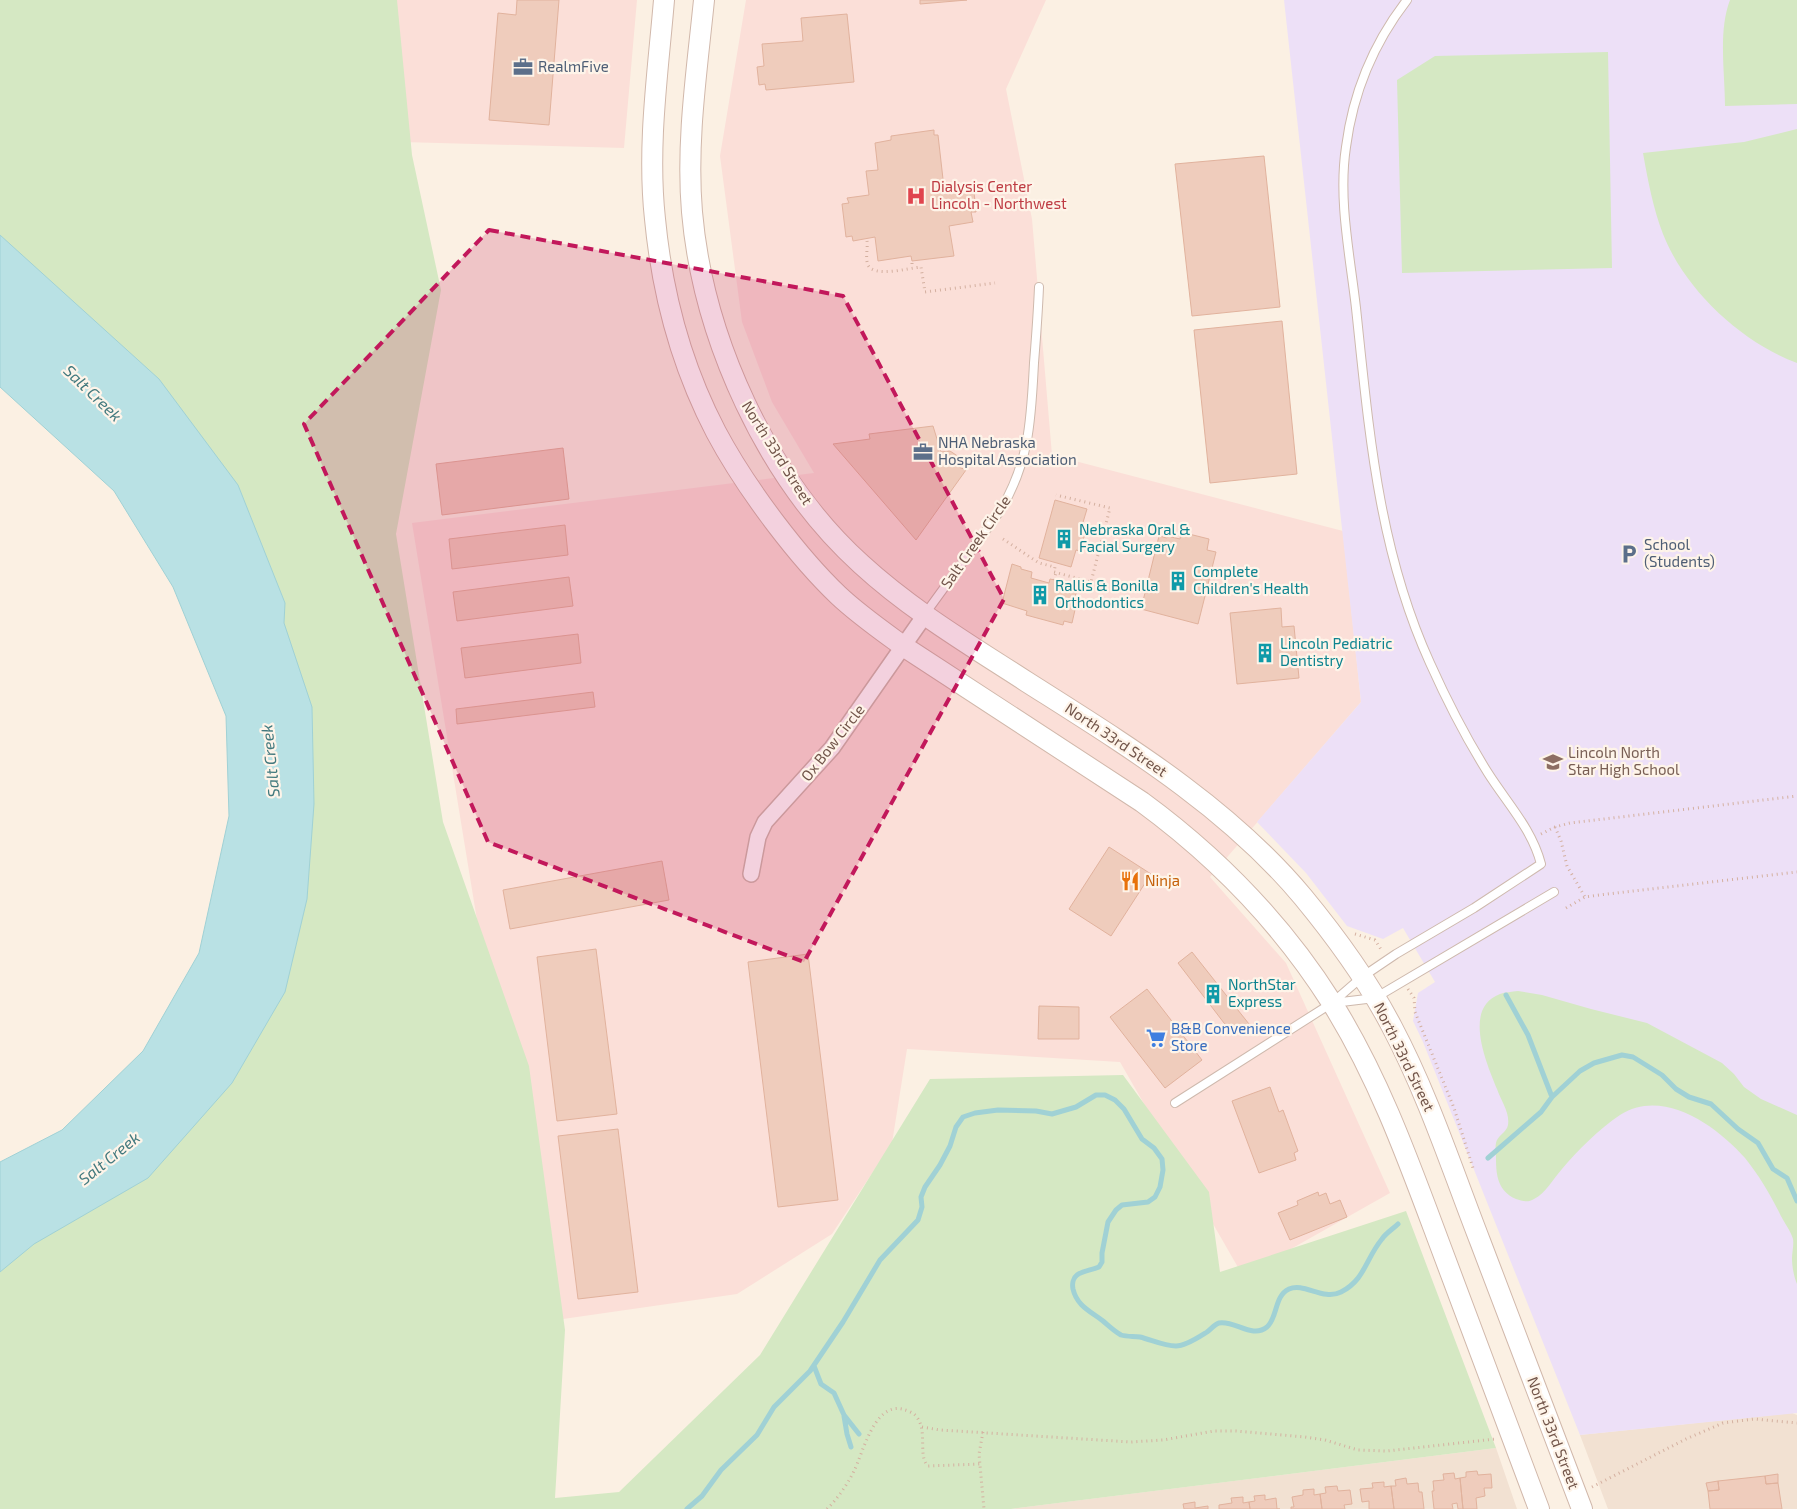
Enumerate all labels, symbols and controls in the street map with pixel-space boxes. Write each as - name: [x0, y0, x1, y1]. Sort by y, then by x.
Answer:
- office icon: RealmFive: [512, 56, 534, 78]
- place label: RealmFive: [538, 57, 609, 75]
- place label: Dialysis Center Lincoln - Northwest: [931, 177, 1067, 212]
- hospital icon: Dialysis Center Lincoln - Northwest: [905, 185, 927, 207]
- water label: Salt Creek: [60, 360, 126, 425]
- street label: North 33rd Street: [739, 397, 817, 508]
- place label: NHA Nebraska Hospital Association: [938, 433, 1077, 468]
- office icon: NHA Nebraska Hospital Association: [912, 441, 934, 463]
- street label: Salt Creek Circle: [936, 491, 1014, 591]
- place label: Nebraska Oral & Facial Surgery: [1079, 520, 1191, 555]
- building icon: Nebraska Oral & Facial Surgery: [1053, 528, 1075, 550]
- place label: School (Students): [1644, 535, 1715, 570]
- parking icon: School (Students): [1618, 543, 1640, 565]
- place label: Complete Children's Health: [1193, 562, 1309, 597]
- building icon: Complete Children's Health: [1167, 570, 1189, 592]
- place label: Rallis & Bonilla Orthodontics: [1055, 576, 1158, 611]
- building icon: Rallis & Bonilla Orthodontics: [1029, 584, 1051, 606]
- place label: Lincoln Pediatric Dentistry: [1280, 634, 1393, 669]
- building icon: Lincoln Pediatric Dentistry: [1254, 642, 1276, 664]
- street label: North 33rd Street: [1062, 698, 1171, 780]
- street label: Ox Bow Circle: [797, 700, 868, 784]
- water label: Salt Creek: [256, 724, 283, 798]
- place label: Lincoln North Star High School: [1568, 743, 1680, 778]
- school or university icon: Lincoln North Star High School: [1542, 751, 1564, 773]
- restaurant icon: Ninja: [1119, 870, 1141, 892]
- place label: Ninja: [1145, 871, 1180, 890]
- place label: NorthStar Express: [1228, 975, 1296, 1010]
- building icon: NorthStar Express: [1202, 983, 1224, 1005]
- street label: North 33rd Street: [1371, 999, 1439, 1114]
- place label: B&B Convenience Store: [1171, 1019, 1291, 1054]
- supermarket icon: B&B Convenience Store: [1145, 1027, 1167, 1049]
- water label: Salt Creek: [74, 1127, 143, 1188]
- street label: North 33rd Street: [1524, 1374, 1584, 1492]

